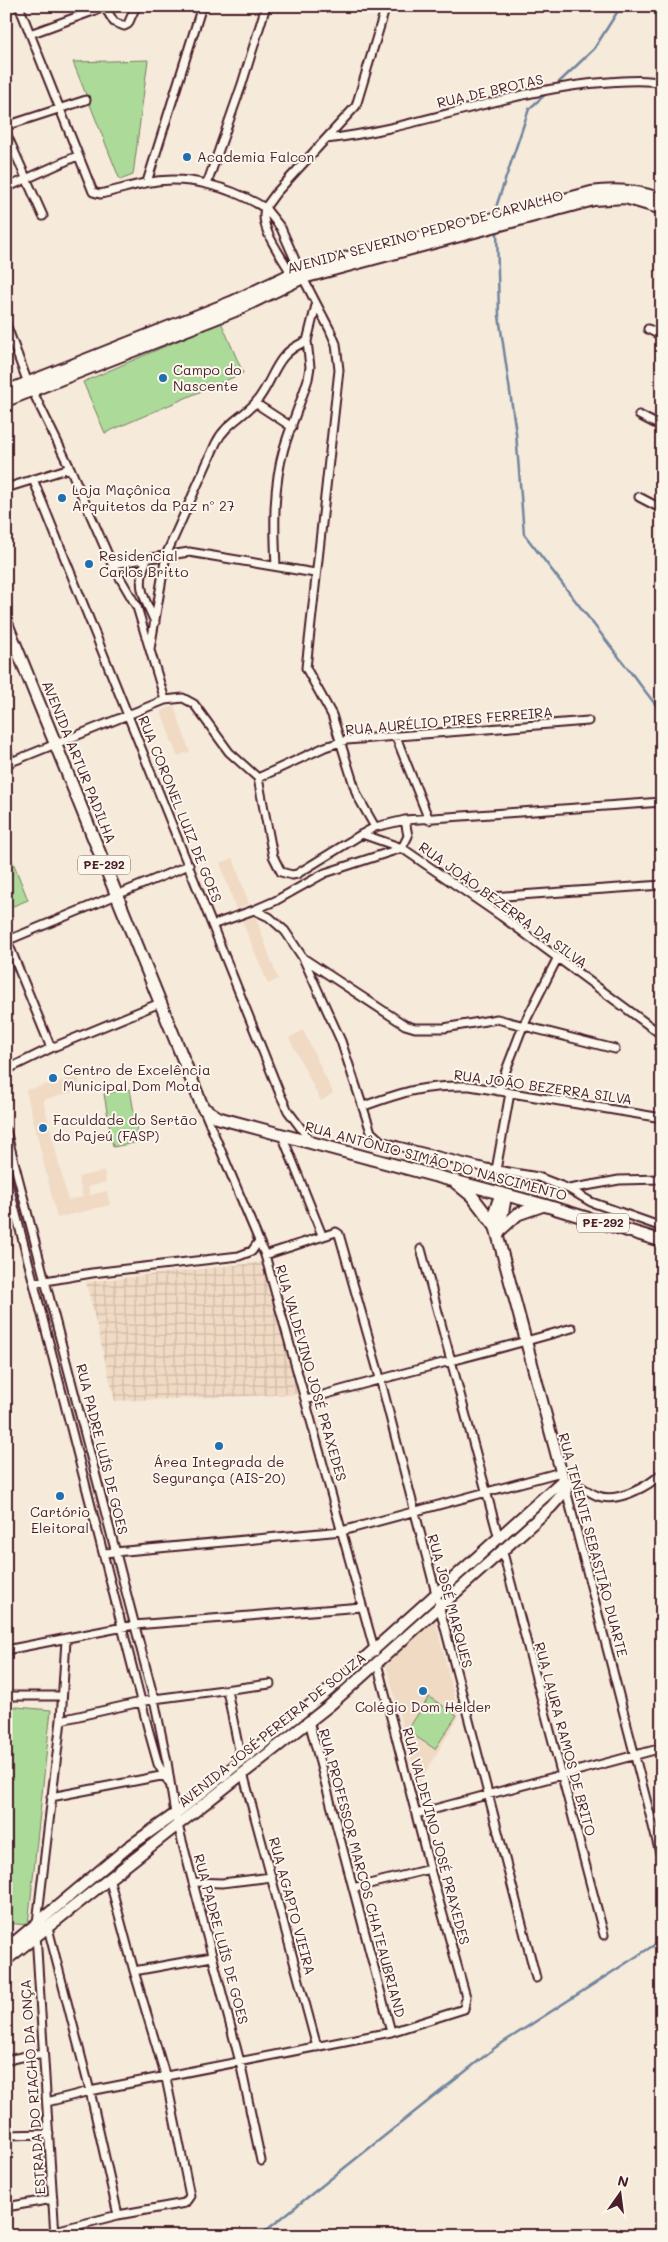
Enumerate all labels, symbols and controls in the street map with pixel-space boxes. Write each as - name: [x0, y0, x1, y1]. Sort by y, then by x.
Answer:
- street label: RUA DE BROTAS: [435, 69, 545, 112]
- place label: Academia Falcon: [197, 147, 314, 166]
- marker: Academia Falcon: [181, 151, 193, 163]
- street label: AVENIDA SEVERINO PEDRO DE CARVALHO: [285, 185, 565, 278]
- place label: Campo do Nascente: [173, 360, 241, 395]
- marker: Campo do Nascente: [157, 372, 169, 384]
- place label: Loja Maçônica Arquitetos da Paz nº 27: [72, 480, 235, 515]
- marker: Loja Maçônica Arquitetos da Paz nº 27: [56, 492, 68, 504]
- place label: Residencial Carlos Britto: [99, 546, 188, 581]
- marker: Residencial Carlos Britto: [83, 558, 95, 570]
- street label: AVENIDA ARTUR PADILHA: [38, 678, 121, 846]
- street label: RUA AURÉLIO PIRES FERREIRA: [344, 702, 554, 739]
- street label: RUA CORONEL LUIZ DE GOES: [134, 713, 227, 905]
- street label: RUA JOÃO BEZERRA DA SILVA: [415, 837, 591, 972]
- road number: PE-292: [78, 856, 130, 874]
- place label: Centro de Excelência Municipal Dom Mota: [63, 1060, 211, 1095]
- street label: RUA JOÃO BEZERRA SILVA: [453, 1065, 634, 1108]
- marker: Centro de Excelência Municipal Dom Mota: [47, 1072, 59, 1084]
- place label: Faculdade do Sertão do Pajeú (FASP): [53, 1110, 197, 1145]
- street label: RUA ANTÔNIO SIMÃO DO NASCIMENTO: [303, 1116, 569, 1205]
- marker: Faculdade do Sertão do Pajeú (FASP): [37, 1122, 49, 1134]
- road number: PE-292: [577, 1214, 629, 1232]
- street label: RUA VALDEVINO JOSÉ PRAXEDES: [271, 1262, 352, 1483]
- street label: RUA PADRE LUÍS DE GOES: [72, 1361, 133, 1536]
- street label: RUA TENENTE SEBASTIÃO DUARTE: [554, 1431, 633, 1659]
- marker: Área Integrada de Segurança (AIS-20): [213, 1440, 225, 1452]
- place label: Área Integrada de Segurança (AIS-20): [153, 1452, 286, 1487]
- marker: Cartório Eleitoral: [54, 1490, 66, 1502]
- place label: Cartório Eleitoral: [30, 1502, 90, 1537]
- street label: RUA JOSÉ MARQUES: [423, 1532, 477, 1670]
- street label: RUA LAURA RAMOS DE BRITO: [530, 1640, 601, 1838]
- street label: AVENIDA JOSÉ PEREIRA DE SOUZA: [174, 1648, 370, 1811]
- marker: Colégio Dom Helder: [417, 1685, 429, 1697]
- place label: Colégio Dom Helder: [355, 1697, 491, 1716]
- street label: RUA VALDEVINO JOSÉ PRAXEDES: [398, 1725, 475, 1947]
- street label: RUA PROFESSOR MARCOS CHATEAUBRIAND: [315, 1726, 410, 2019]
- street label: RUA AGAPTO VIEIRA: [265, 1835, 320, 1977]
- street label: RUA PADRE LUÍS DE GOES: [190, 1852, 253, 2026]
- street label: ESTRADA DO RIACHO DA ONÇA: [15, 1979, 50, 2195]
- north arrow: [596, 2170, 646, 2220]
- text: N: [616, 2170, 631, 2191]

